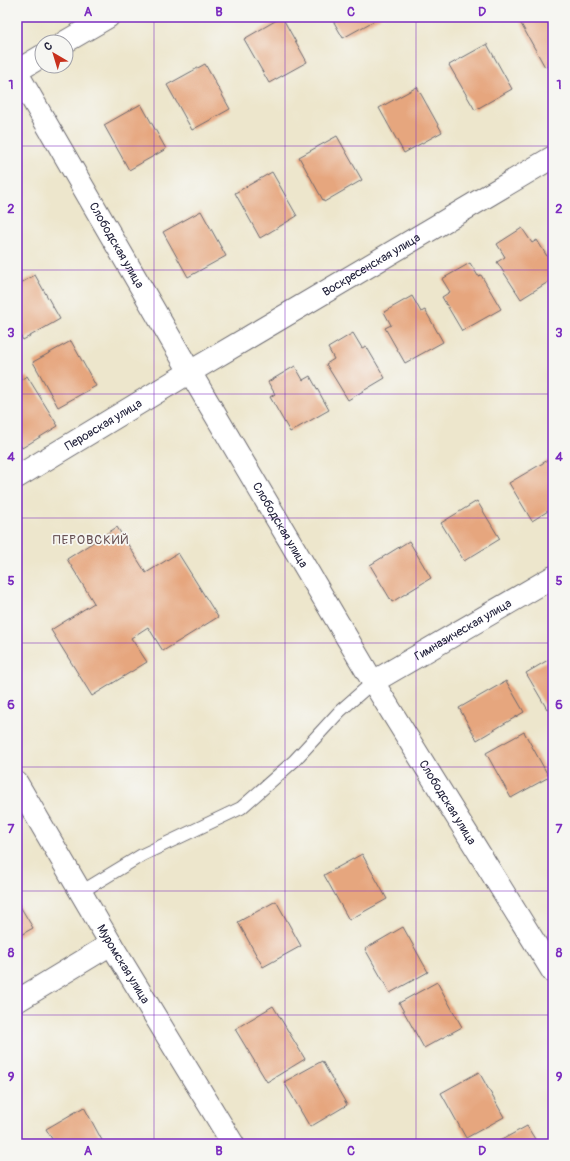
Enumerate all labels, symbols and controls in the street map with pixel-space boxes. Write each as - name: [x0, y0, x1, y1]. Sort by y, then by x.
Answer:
- text: A: [84, 4, 93, 20]
- text: B: [215, 4, 223, 20]
- text: C: [347, 4, 355, 20]
- text: D: [478, 4, 486, 20]
- north arrow: [34, 34, 74, 74]
- text: С: [41, 39, 55, 54]
- text: 1: [8, 77, 14, 93]
- text: 1: [556, 77, 562, 93]
- street label: Слободская улица: [86, 200, 148, 291]
- text: 2: [7, 201, 15, 217]
- text: 2: [555, 201, 563, 217]
- street label: Воскресенская улица: [320, 230, 423, 299]
- text: 3: [7, 325, 15, 341]
- text: 3: [555, 325, 563, 341]
- street label: Перовская улица: [62, 395, 145, 454]
- text: 4: [7, 449, 15, 465]
- text: 4: [555, 449, 563, 465]
- street label: Слободская улица: [249, 479, 312, 571]
- district label: ПЕРОВСКИЙ: [53, 532, 129, 548]
- text: 5: [7, 573, 15, 589]
- text: 5: [555, 573, 563, 589]
- street label: Гимназическая улица: [412, 595, 514, 664]
- text: 6: [7, 697, 15, 713]
- text: 6: [555, 697, 563, 713]
- street label: Слободская улица: [416, 757, 480, 848]
- text: 7: [8, 821, 15, 837]
- text: 7: [556, 821, 563, 837]
- street label: Муромская улица: [94, 922, 153, 1007]
- text: 8: [8, 945, 15, 961]
- text: 8: [556, 945, 563, 961]
- text: 9: [8, 1069, 15, 1085]
- text: 9: [556, 1069, 563, 1085]
- text: A: [84, 1143, 93, 1159]
- text: B: [215, 1143, 223, 1159]
- text: C: [347, 1143, 355, 1159]
- text: D: [478, 1143, 486, 1159]

